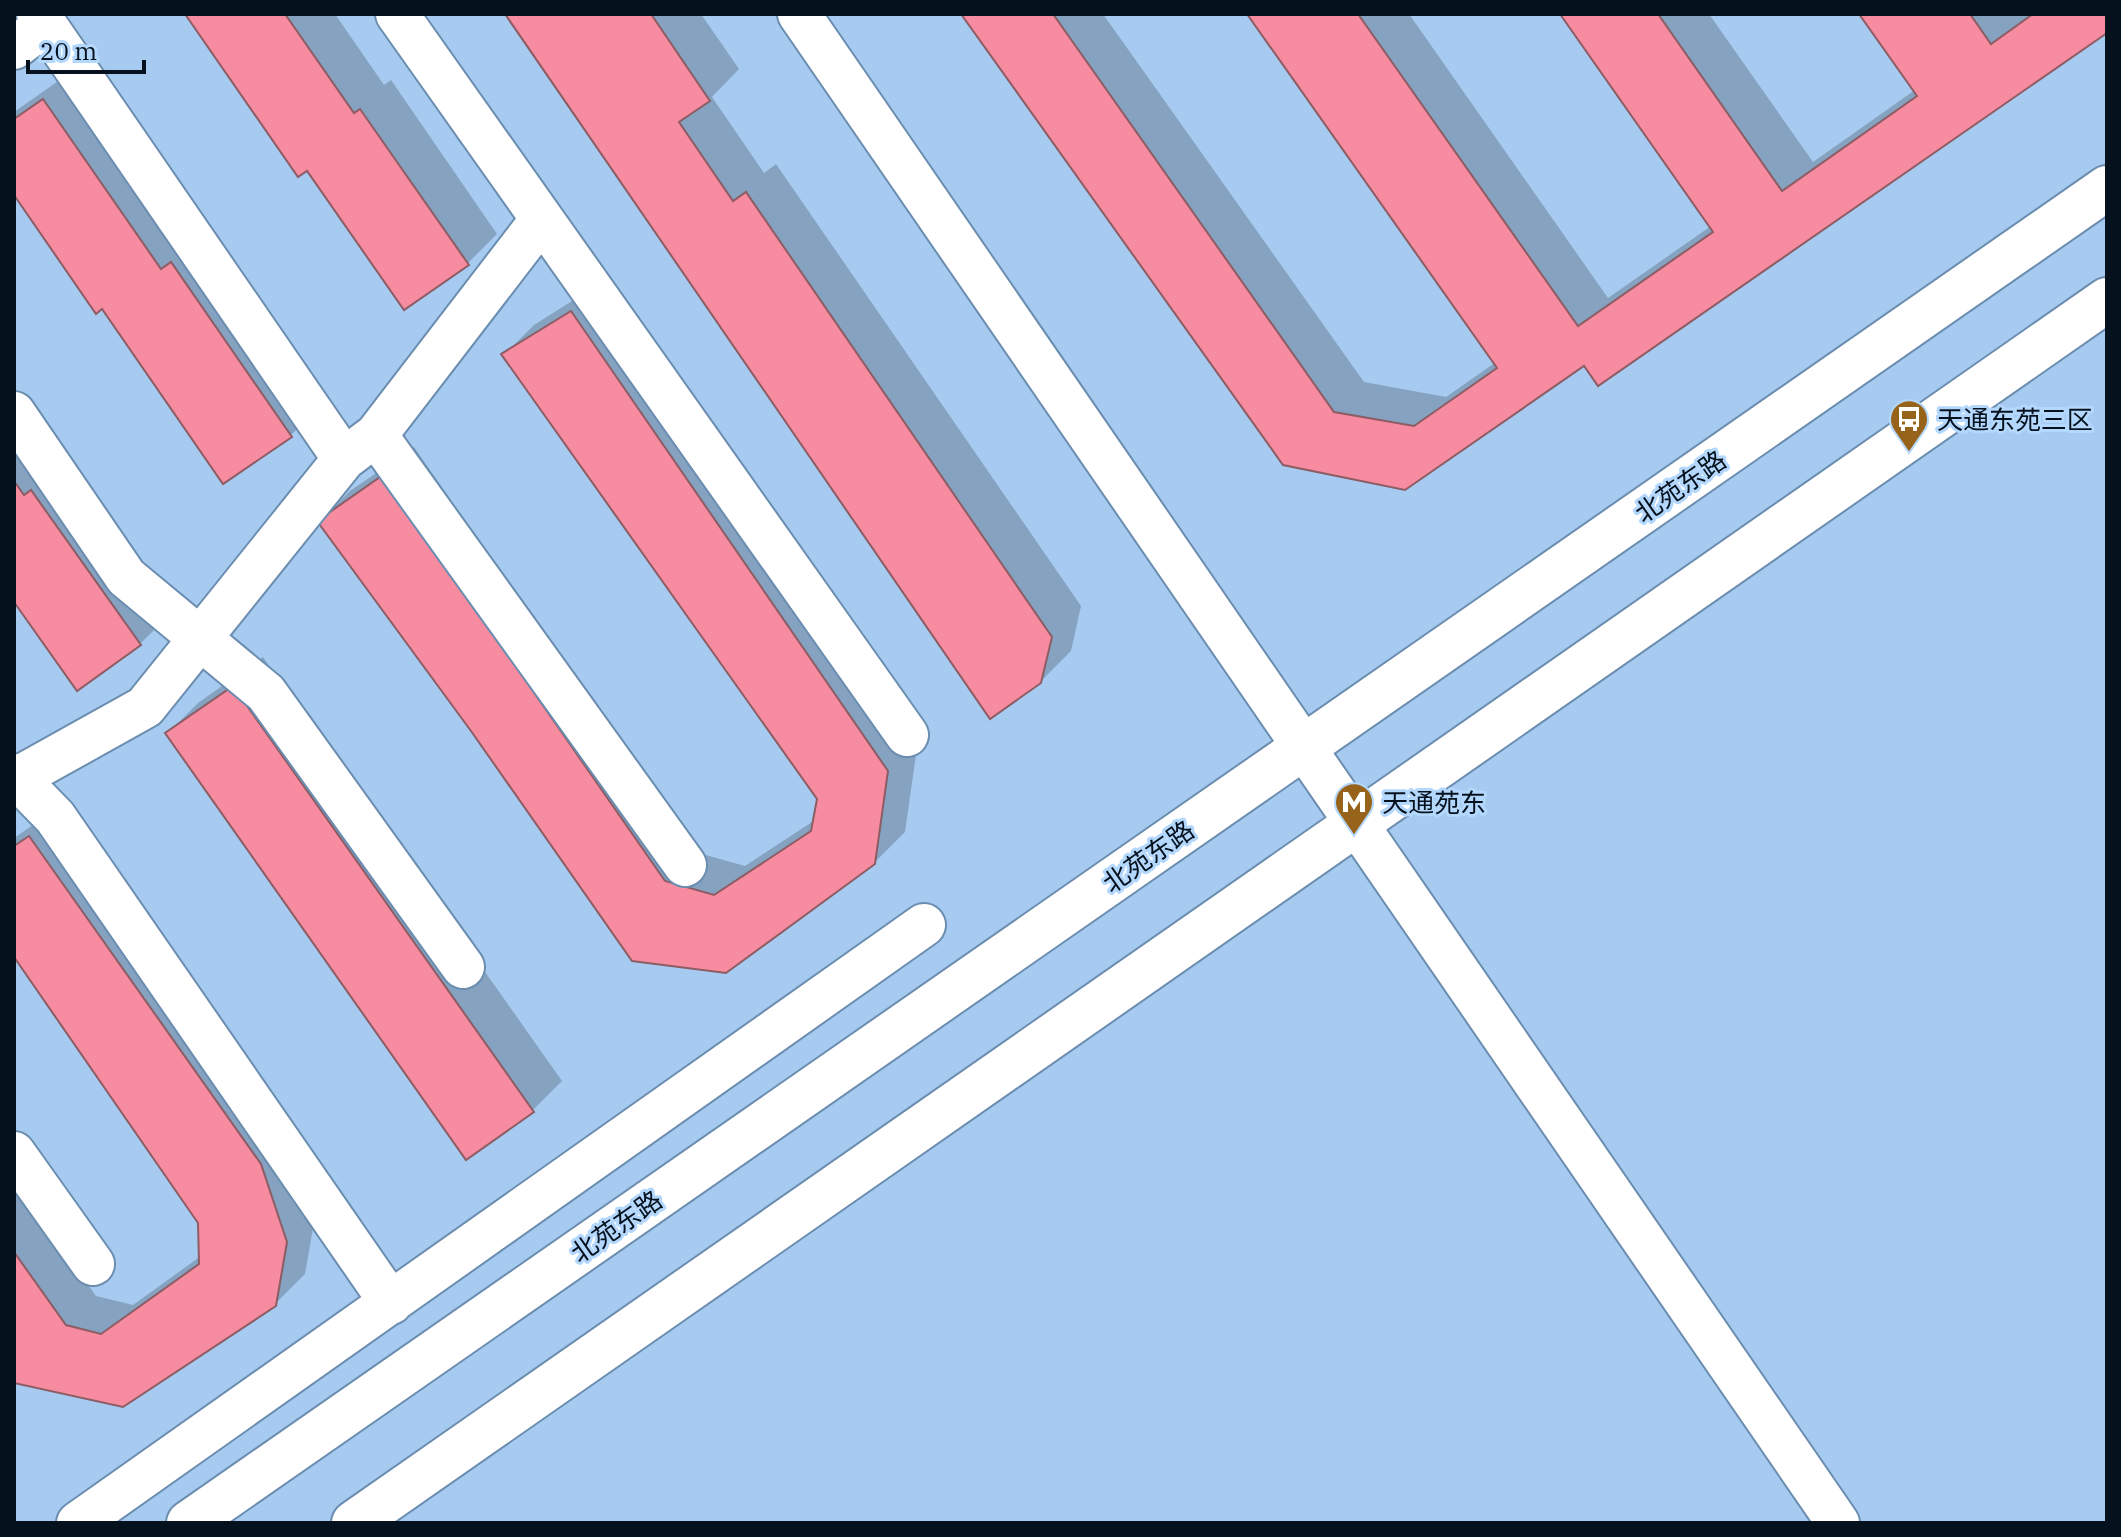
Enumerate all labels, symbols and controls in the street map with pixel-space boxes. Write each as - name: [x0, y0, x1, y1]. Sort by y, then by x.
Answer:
- scale bar: [28, 24, 144, 74]
- text: 20 m: [40, 35, 97, 67]
- bus stop icon: 天通东苑三区: [1888, 398, 1930, 453]
- place label: 天通东苑三区: [1937, 402, 2093, 436]
- street label: 北苑东路: [1628, 442, 1732, 530]
- metro station icon: 天通苑东: [1333, 781, 1375, 836]
- place label: 天通苑东: [1382, 785, 1486, 819]
- street label: 北苑东路: [1096, 812, 1200, 900]
- street label: 北苑东路: [564, 1182, 668, 1270]

